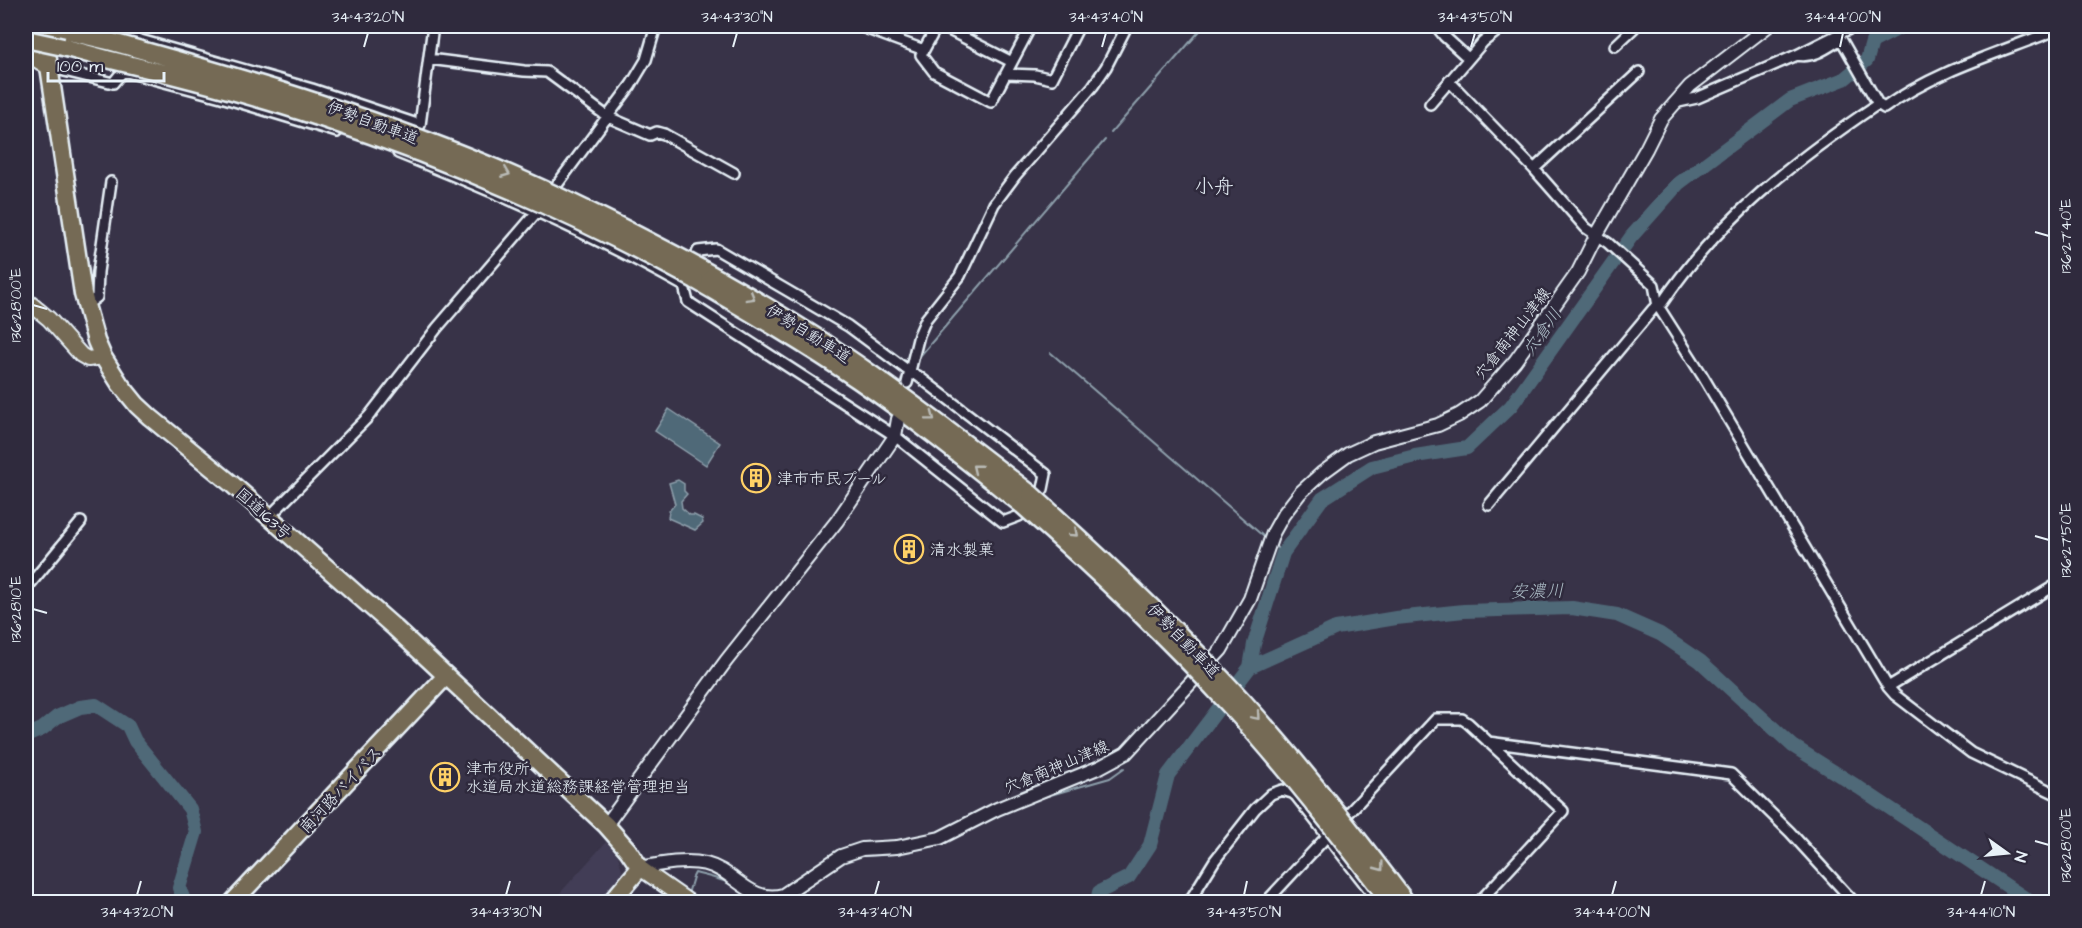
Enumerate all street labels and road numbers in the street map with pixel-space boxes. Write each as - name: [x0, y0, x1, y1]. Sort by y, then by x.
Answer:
- street label: 伊勢自動車道: [324, 96, 422, 150]
- street label: 穴倉南神山津線: [1470, 283, 1556, 385]
- street label: 伊勢自動車道: [762, 299, 855, 369]
- street label: 国道163号: [231, 483, 296, 545]
- street label: 伊勢自動車道: [1142, 599, 1225, 683]
- street label: 穴倉南神山津線: [1001, 735, 1112, 799]
- street label: 南河路バイパス: [295, 741, 387, 838]

